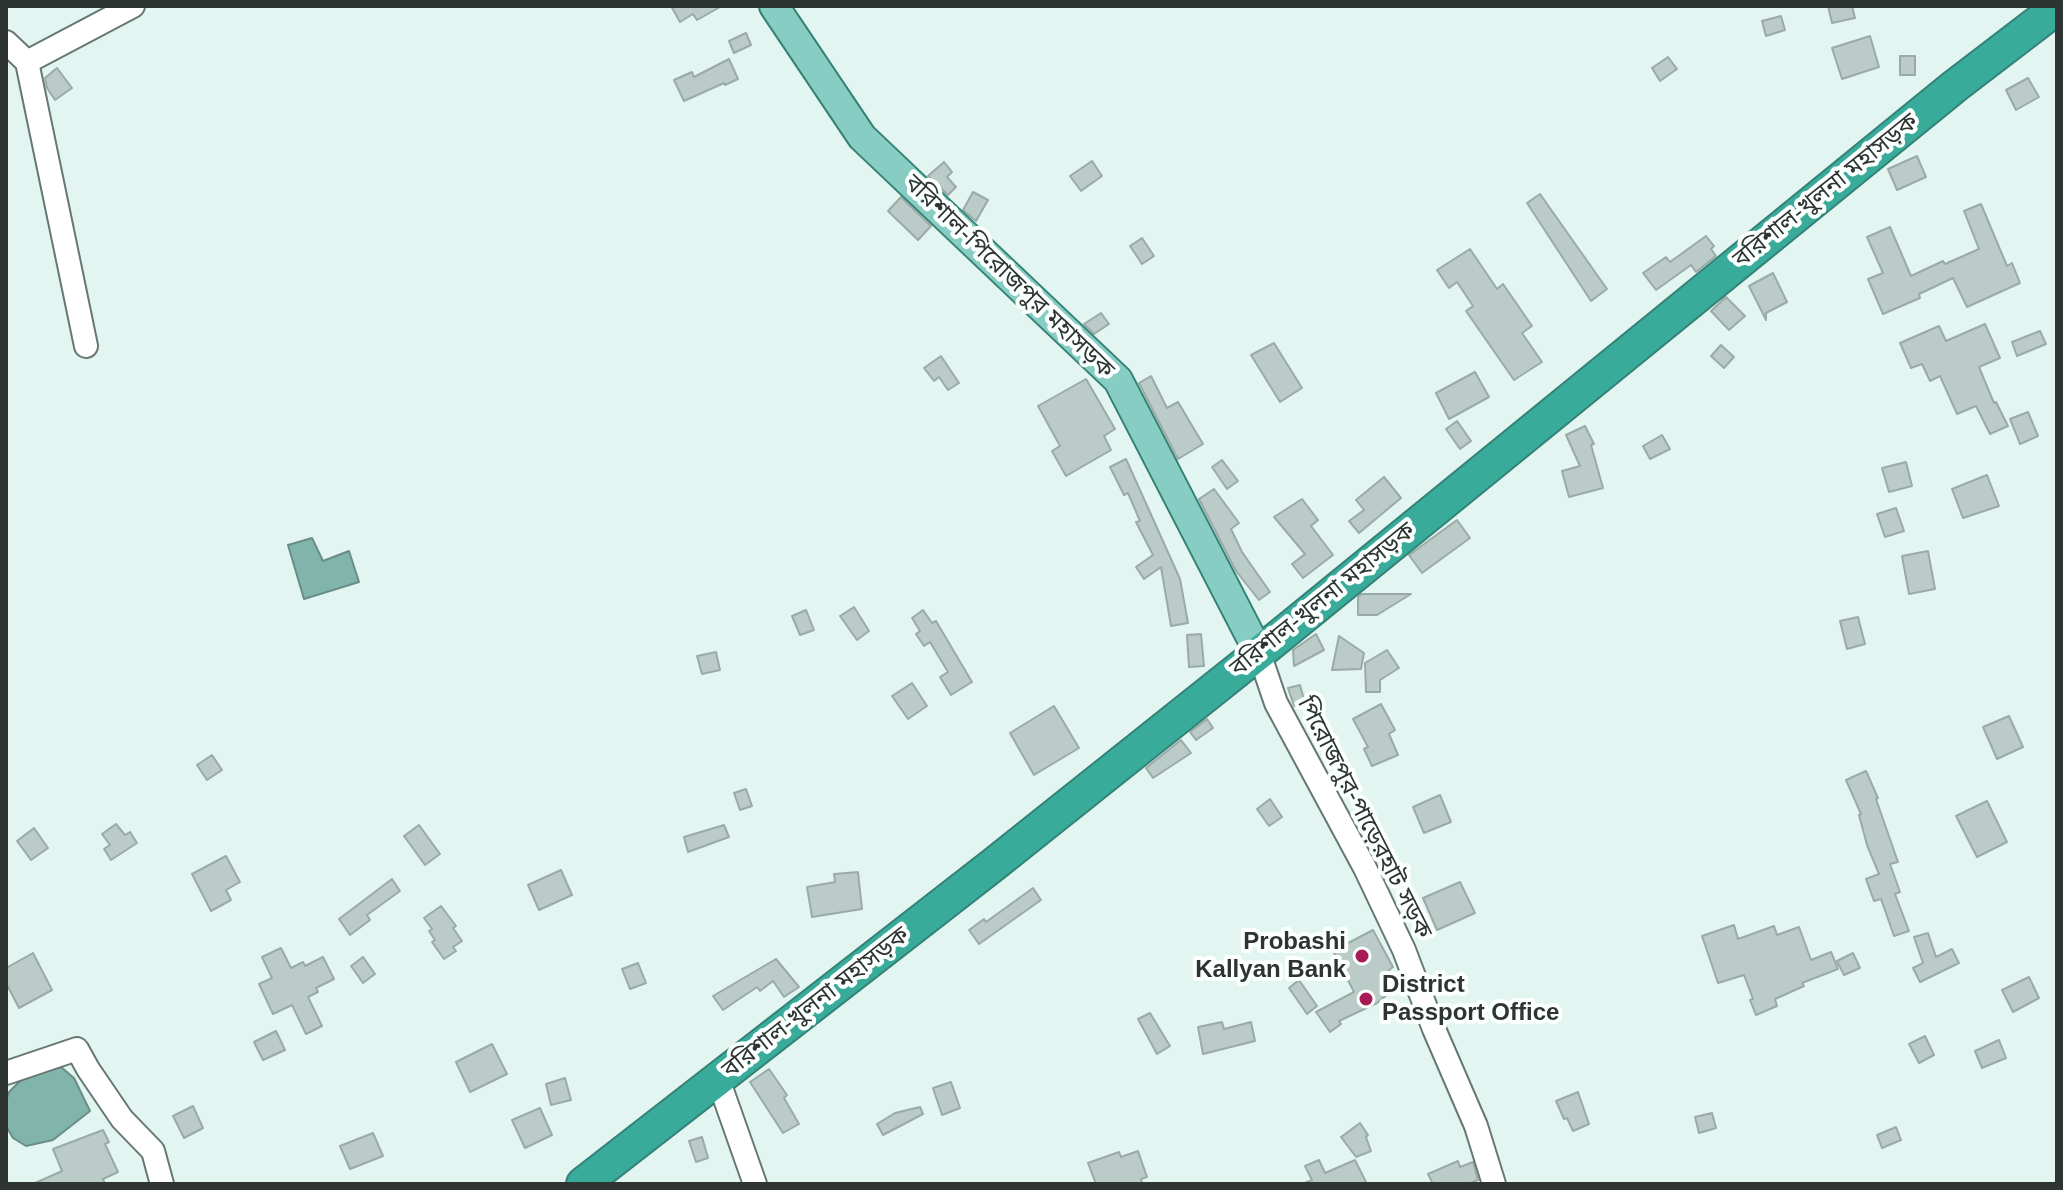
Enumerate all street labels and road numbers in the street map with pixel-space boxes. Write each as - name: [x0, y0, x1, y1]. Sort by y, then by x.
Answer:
- street label: বরিশাল-খুলনা মহাসড়ক: [1728, 108, 1924, 274]
- street label: বরিশাল-পিরোজপুর মহাসড়ক: [898, 169, 1120, 385]
- street label: বরিশাল-খুলনা মহাসড়ক: [1225, 517, 1421, 683]
- street label: পিরোজপুর-পাড়েরহাট সড়ক: [1291, 692, 1437, 944]
- street label: বরিশাল-খুলনা মহাসড়ক: [717, 921, 915, 1085]

